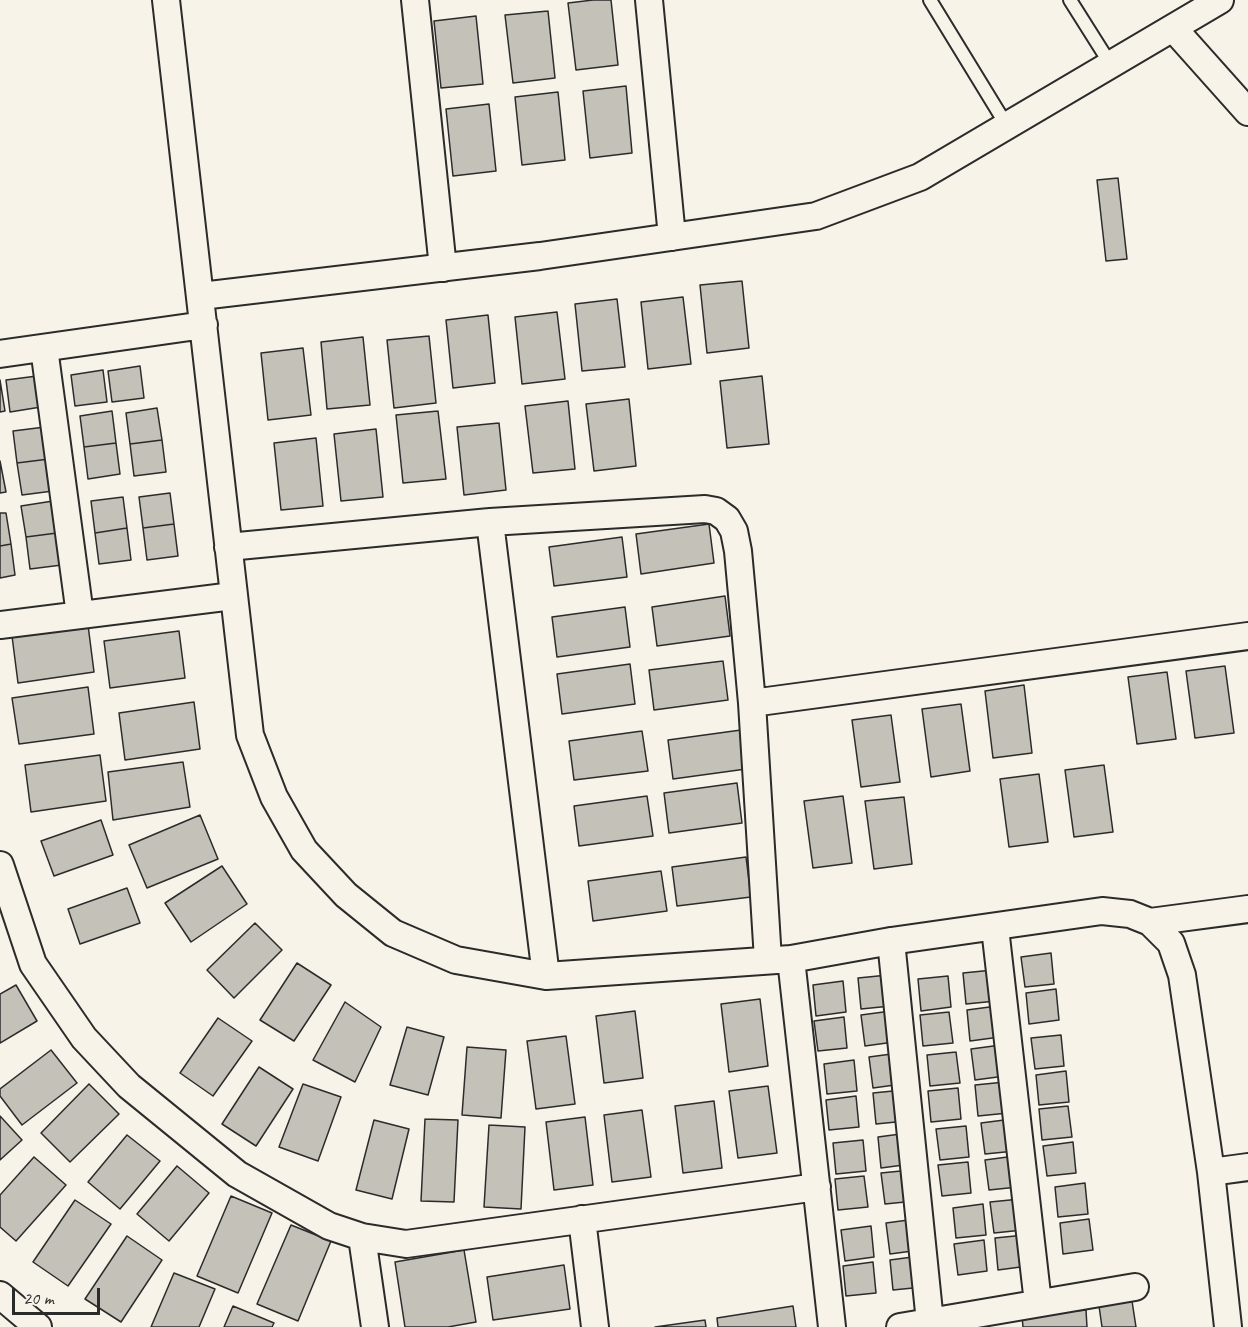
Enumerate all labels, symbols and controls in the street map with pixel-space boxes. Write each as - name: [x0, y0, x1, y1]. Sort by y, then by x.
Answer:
- scale bar: [15, 1276, 104, 1314]
- text: 20 m: [23, 1287, 54, 1309]

